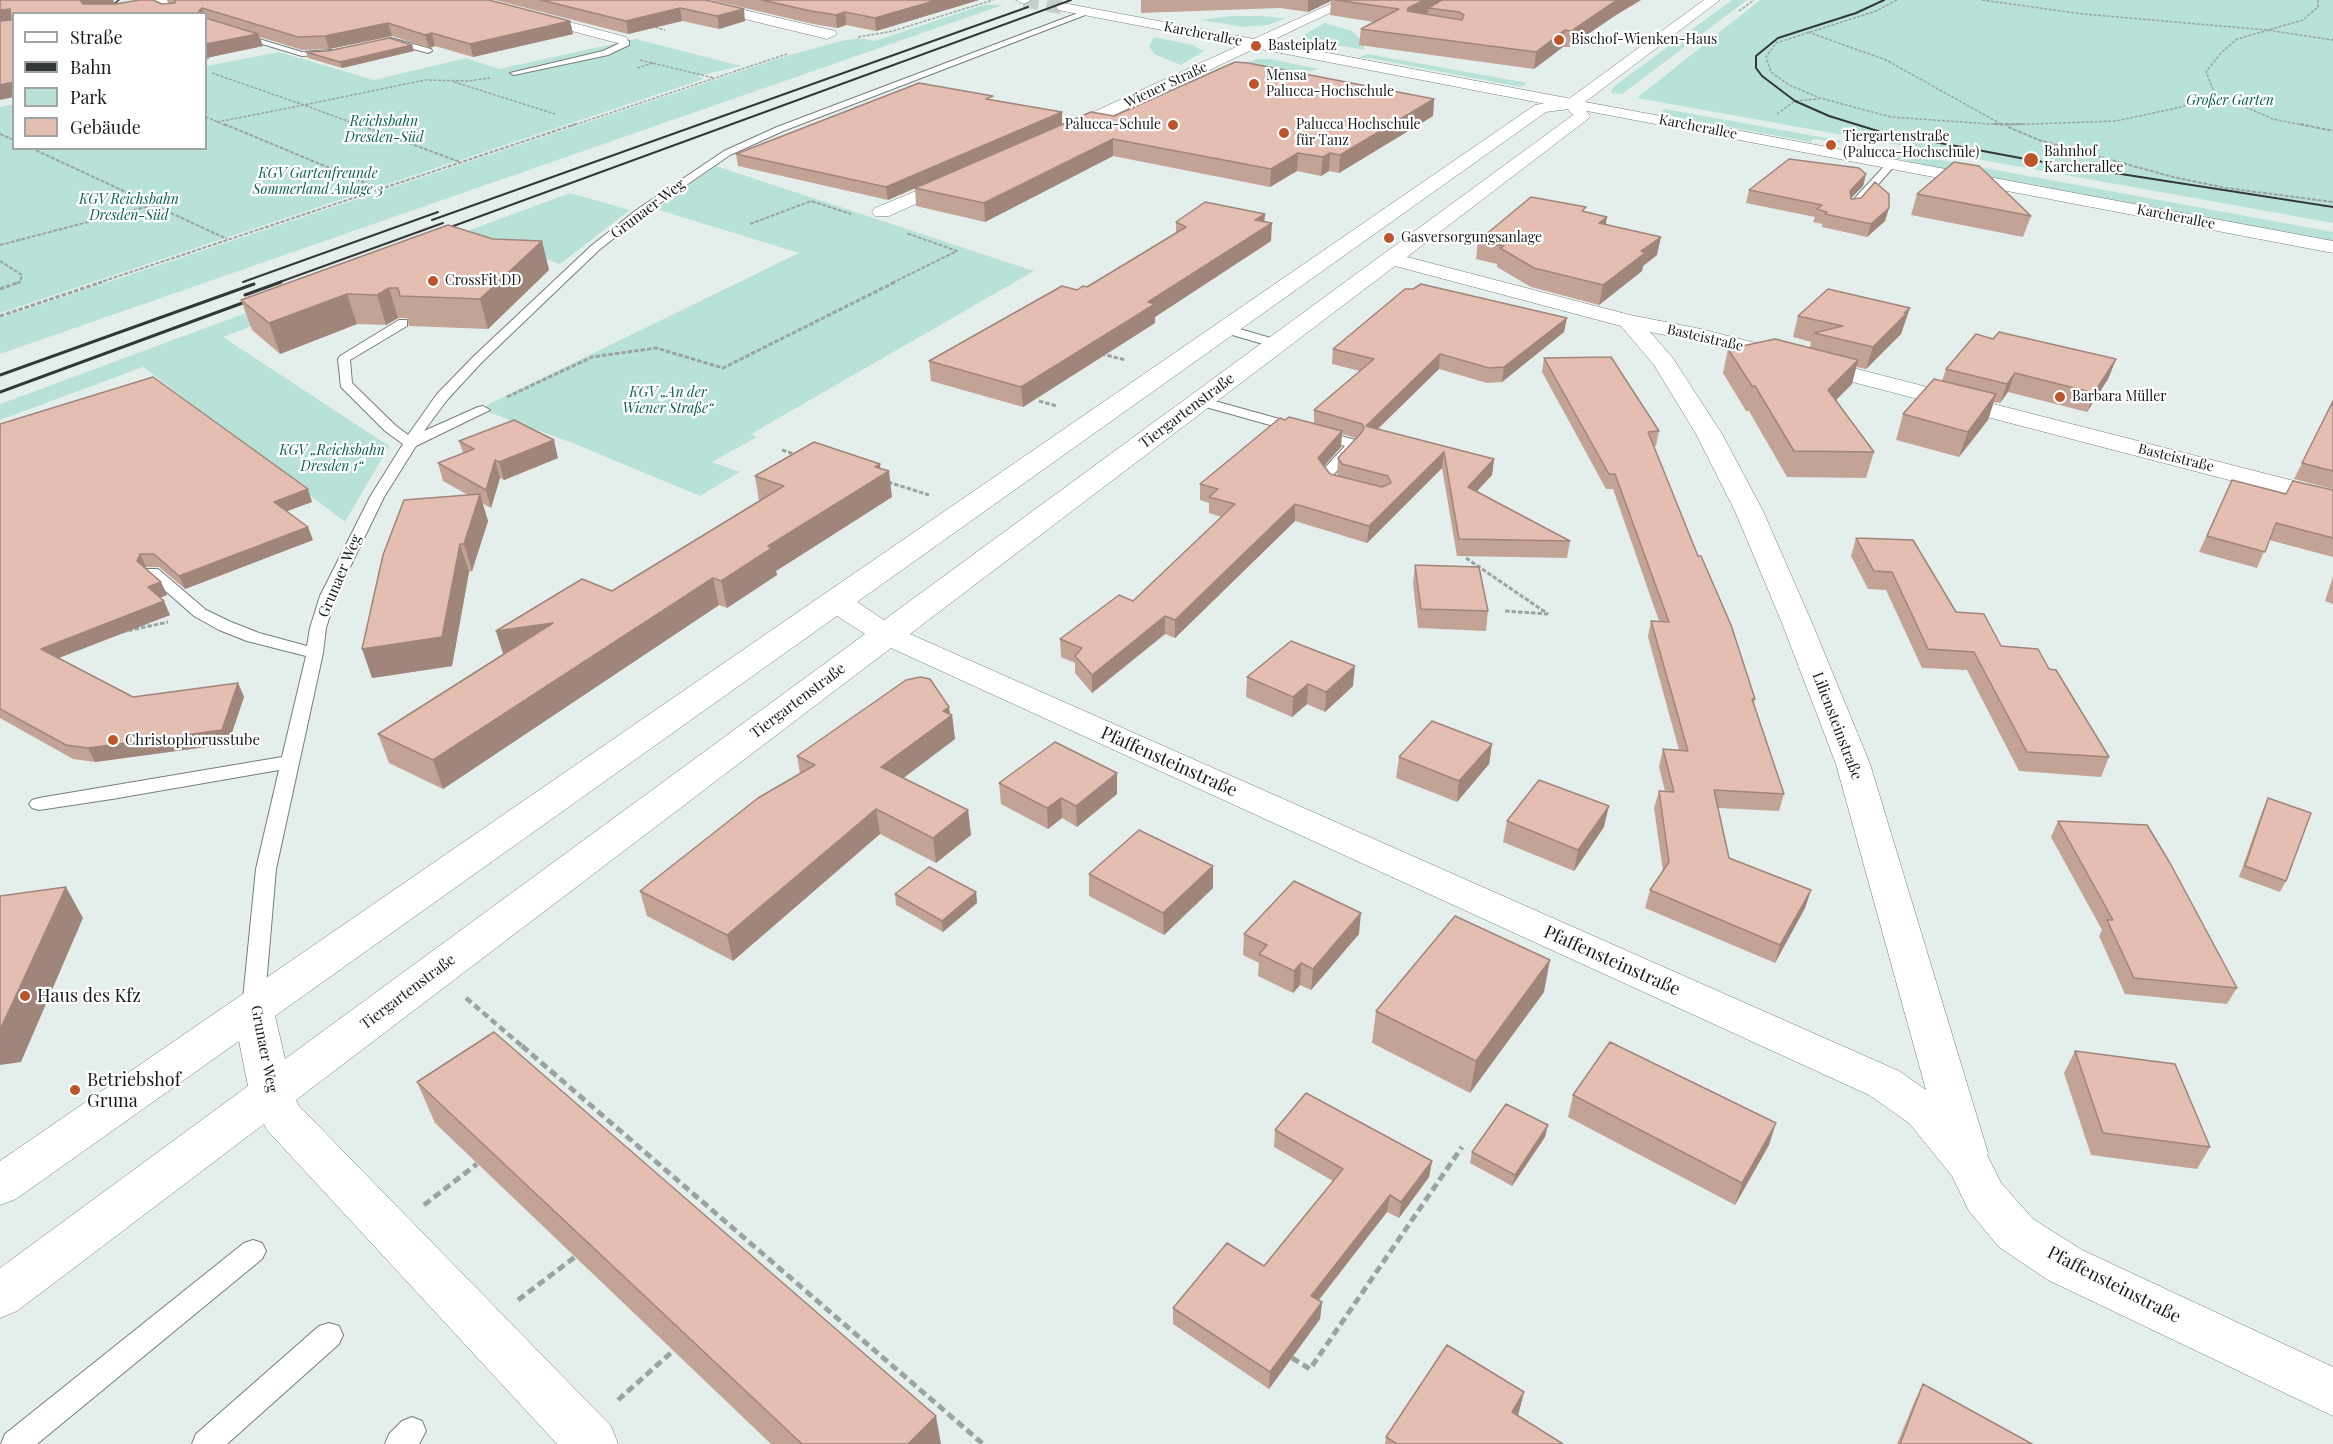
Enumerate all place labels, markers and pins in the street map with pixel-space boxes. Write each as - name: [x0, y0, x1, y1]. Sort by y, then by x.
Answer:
- place label: Bischof-Wienken-Haus: [1571, 32, 1717, 48]
- marker: Bischof-Wienken-Haus: [1552, 33, 1566, 47]
- place label: Basteiplatz: [1268, 38, 1337, 54]
- marker: Basteiplatz: [1249, 39, 1263, 53]
- place label: Mensa Palucca-Hochschule: [1266, 68, 1394, 100]
- marker: Mensa Palucca-Hochschule: [1247, 77, 1261, 91]
- place label: Palucca-Schule: [1065, 117, 1161, 133]
- place label: Palucca Hochschule für Tanz: [1296, 117, 1421, 150]
- marker: Palucca-Schule: [1166, 118, 1180, 132]
- marker: Palucca Hochschule für Tanz: [1277, 126, 1291, 140]
- place label: Tiergartenstraße (Palucca-Hochschule): [1843, 129, 1979, 162]
- marker: Tiergartenstraße (Palucca-Hochschule): [1824, 138, 1838, 152]
- place label: Bahnhof Karcherallee: [2044, 144, 2123, 176]
- marker: Bahnhof Karcherallee: [2022, 151, 2040, 169]
- place label: Gasversorgungsanlage: [1401, 230, 1542, 246]
- marker: Gasversorgungsanlage: [1382, 231, 1396, 245]
- place label: CrossFit DD: [445, 273, 521, 289]
- marker: CrossFit DD: [426, 274, 440, 288]
- place label: Barbara Müller: [2072, 389, 2167, 405]
- marker: Barbara Müller: [2053, 390, 2067, 404]
- place label: Christophorusstube: [125, 731, 260, 749]
- marker: Christophorusstube: [106, 733, 120, 747]
- place label: Haus des Kfz: [37, 985, 141, 1007]
- marker: Haus des Kfz: [18, 989, 32, 1003]
- place label: Betriebshof Gruna: [87, 1069, 181, 1112]
- marker: Betriebshof Gruna: [68, 1083, 82, 1097]

